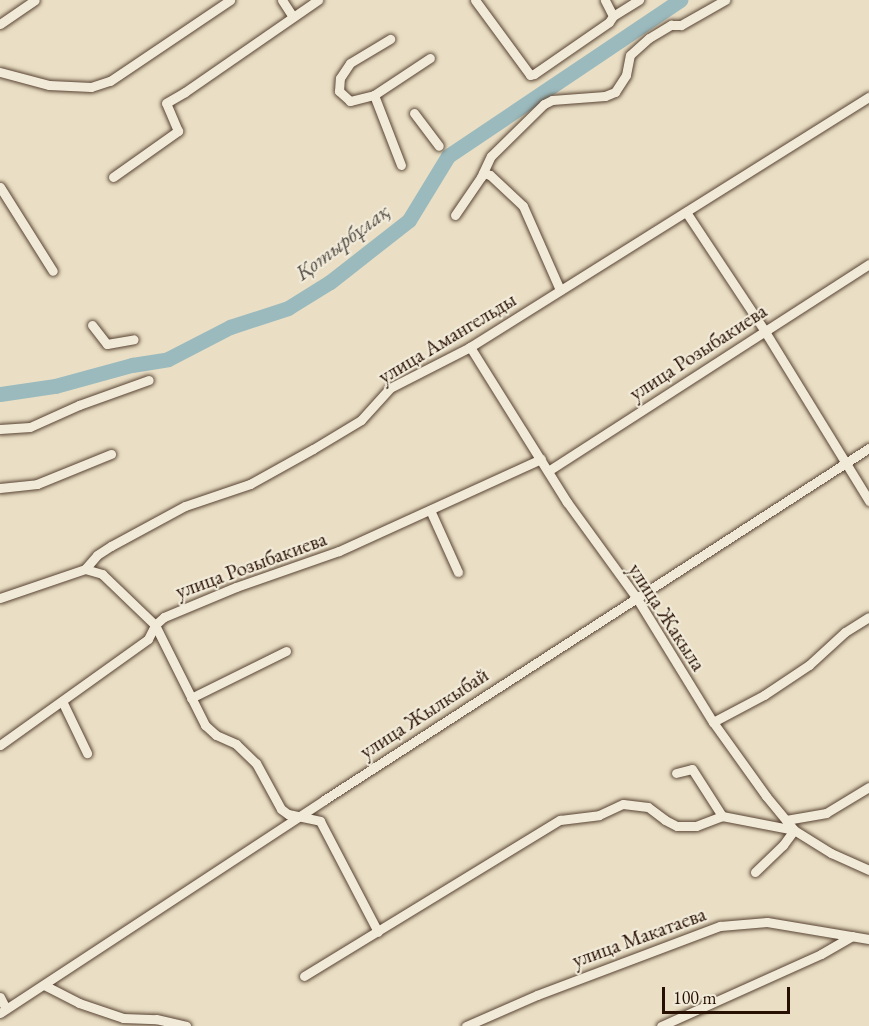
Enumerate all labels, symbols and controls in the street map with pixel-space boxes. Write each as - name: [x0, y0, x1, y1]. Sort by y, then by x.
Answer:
- water label: Қотырбұлақ: [290, 198, 394, 286]
- street label: улица Амангельды: [373, 287, 521, 389]
- street label: улица Розыбакиева: [624, 298, 772, 406]
- street label: улица Розыбакиева: [172, 526, 330, 604]
- street label: улица Жакыла: [623, 558, 711, 676]
- street label: улица Жылкыбай: [355, 662, 493, 764]
- street label: улица Макатаева: [569, 901, 709, 973]
- scale bar: [665, 975, 792, 1013]
- text: 100 m: [673, 986, 717, 1009]

